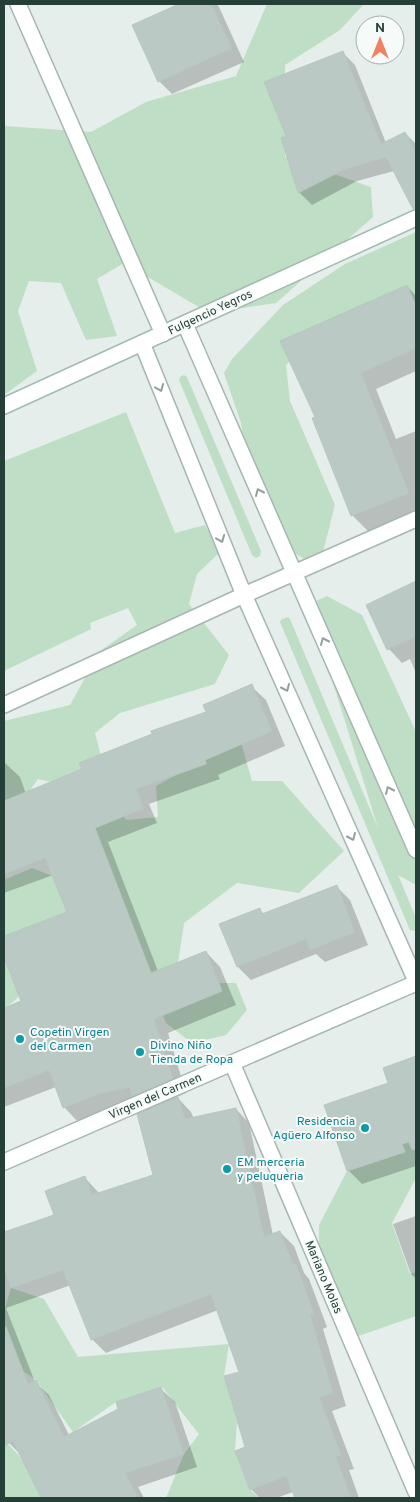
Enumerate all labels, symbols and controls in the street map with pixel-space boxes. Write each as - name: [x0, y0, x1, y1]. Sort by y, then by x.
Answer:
- north arrow: [355, 15, 405, 65]
- text: N: [375, 20, 385, 37]
- street label: Fulgencio Yegros: [166, 286, 255, 339]
- one-way arrow: [154, 383, 165, 392]
- one-way arrow: [254, 488, 265, 497]
- one-way arrow: [215, 534, 226, 543]
- one-way arrow: [319, 637, 330, 646]
- one-way arrow: [279, 683, 290, 692]
- one-way arrow: [385, 786, 396, 795]
- one-way arrow: [345, 832, 356, 841]
- place label: Copetin Virgen del Carmen: [30, 1025, 109, 1055]
- marker: Copetin Virgen del Carmen: [14, 1033, 26, 1045]
- place label: Divino Niño Tienda de Ropa: [150, 1038, 233, 1068]
- marker: Divino Niño Tienda de Ropa: [134, 1046, 146, 1058]
- street label: Virgen del Carmen: [106, 1070, 204, 1124]
- place label: Residencia Agüero Alfonso: [273, 1114, 355, 1144]
- marker: Residencia Agüero Alfonso: [359, 1122, 371, 1134]
- place label: EM merceria y peluqueria: [237, 1155, 305, 1185]
- marker: EM merceria y peluqueria: [221, 1163, 233, 1175]
- street label: Mariano Molas: [301, 1238, 346, 1316]

